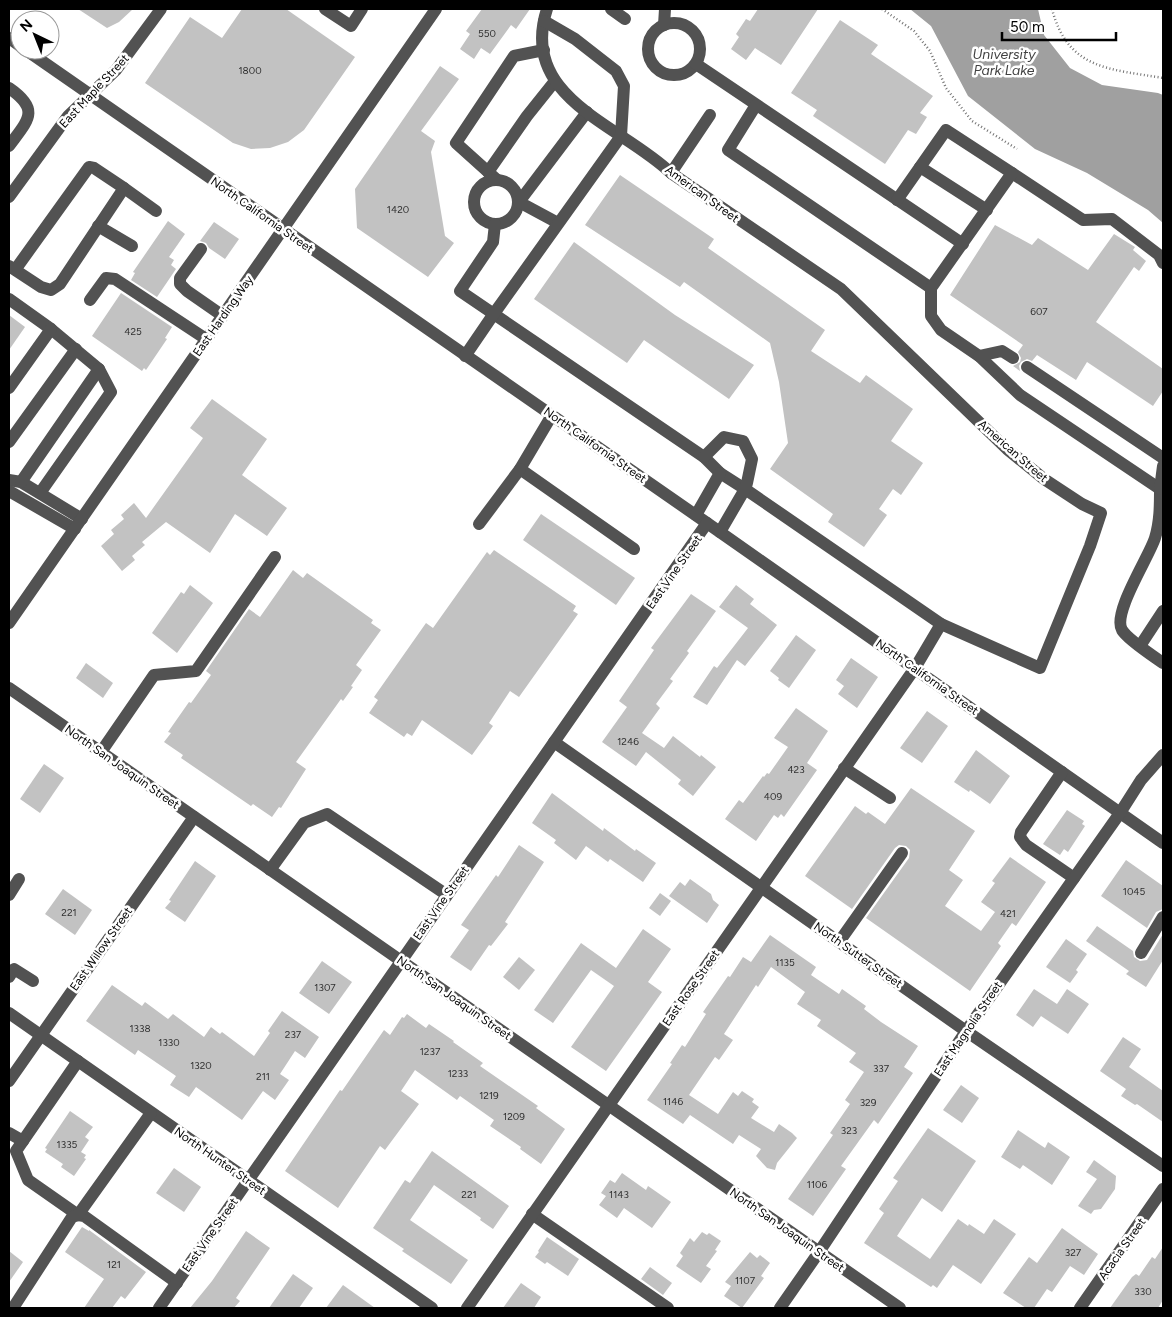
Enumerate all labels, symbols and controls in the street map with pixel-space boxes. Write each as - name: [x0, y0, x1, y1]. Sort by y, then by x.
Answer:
- north arrow: [10, 10, 60, 60]
- scale bar: [1002, 10, 1116, 42]
- text: N: [17, 16, 36, 36]
- text: 50 m: [1010, 18, 1045, 36]
- house number: 550: [478, 27, 496, 40]
- water label: University Park Lake: [972, 46, 1036, 79]
- street label: East Maple Street: [56, 51, 132, 131]
- house number: 1800: [238, 64, 262, 77]
- street label: American Street: [662, 163, 742, 226]
- street label: North California Street: [208, 174, 316, 256]
- house number: 1420: [387, 203, 409, 216]
- street label: East Harding Way: [190, 272, 256, 359]
- house number: 607: [1030, 305, 1048, 318]
- house number: 425: [124, 325, 142, 338]
- street label: North California Street: [541, 404, 649, 486]
- street label: American Street: [975, 417, 1051, 485]
- street label: East Vine Street: [643, 532, 705, 612]
- street label: North California Street: [873, 636, 981, 718]
- street label: North San Joaquin Street: [62, 722, 182, 812]
- house number: 1246: [617, 735, 639, 748]
- house number: 423: [787, 763, 805, 776]
- house number: 409: [764, 790, 782, 803]
- street label: East Vine Street: [410, 863, 472, 943]
- house number: 1045: [1123, 885, 1146, 898]
- street label: East Willow Street: [67, 904, 135, 993]
- house number: 221: [61, 906, 77, 919]
- house number: 421: [1000, 907, 1016, 920]
- street label: North Sutter Street: [811, 919, 905, 991]
- street label: East Rose Street: [660, 947, 723, 1029]
- street label: North San Joaquin Street: [394, 953, 514, 1043]
- house number: 1135: [775, 956, 795, 969]
- street label: East Magnolia Street: [931, 979, 1005, 1079]
- house number: 1307: [314, 981, 336, 994]
- house number: 1338: [129, 1022, 151, 1035]
- house number: 237: [285, 1028, 302, 1041]
- house number: 1330: [158, 1036, 180, 1049]
- house number: 1237: [420, 1045, 441, 1058]
- house number: 1320: [190, 1059, 212, 1072]
- house number: 337: [873, 1062, 890, 1075]
- house number: 1233: [448, 1067, 468, 1080]
- house number: 211: [256, 1070, 270, 1083]
- house number: 1219: [479, 1089, 499, 1102]
- house number: 1146: [663, 1095, 683, 1108]
- house number: 329: [860, 1096, 877, 1109]
- house number: 1209: [503, 1110, 525, 1123]
- street label: North Hunter Street: [172, 1124, 269, 1198]
- house number: 323: [841, 1124, 857, 1137]
- house number: 1335: [57, 1138, 78, 1151]
- house number: 1106: [807, 1178, 827, 1191]
- street label: North San Joaquin Street: [727, 1185, 847, 1275]
- house number: 221: [461, 1188, 477, 1201]
- house number: 1143: [609, 1188, 629, 1201]
- street label: East Vine Street: [179, 1195, 241, 1275]
- street label: Acacia Street: [1095, 1215, 1149, 1283]
- house number: 327: [1065, 1246, 1082, 1259]
- house number: 121: [107, 1258, 121, 1271]
- house number: 1107: [735, 1274, 756, 1287]
- house number: 330: [1134, 1285, 1152, 1298]

